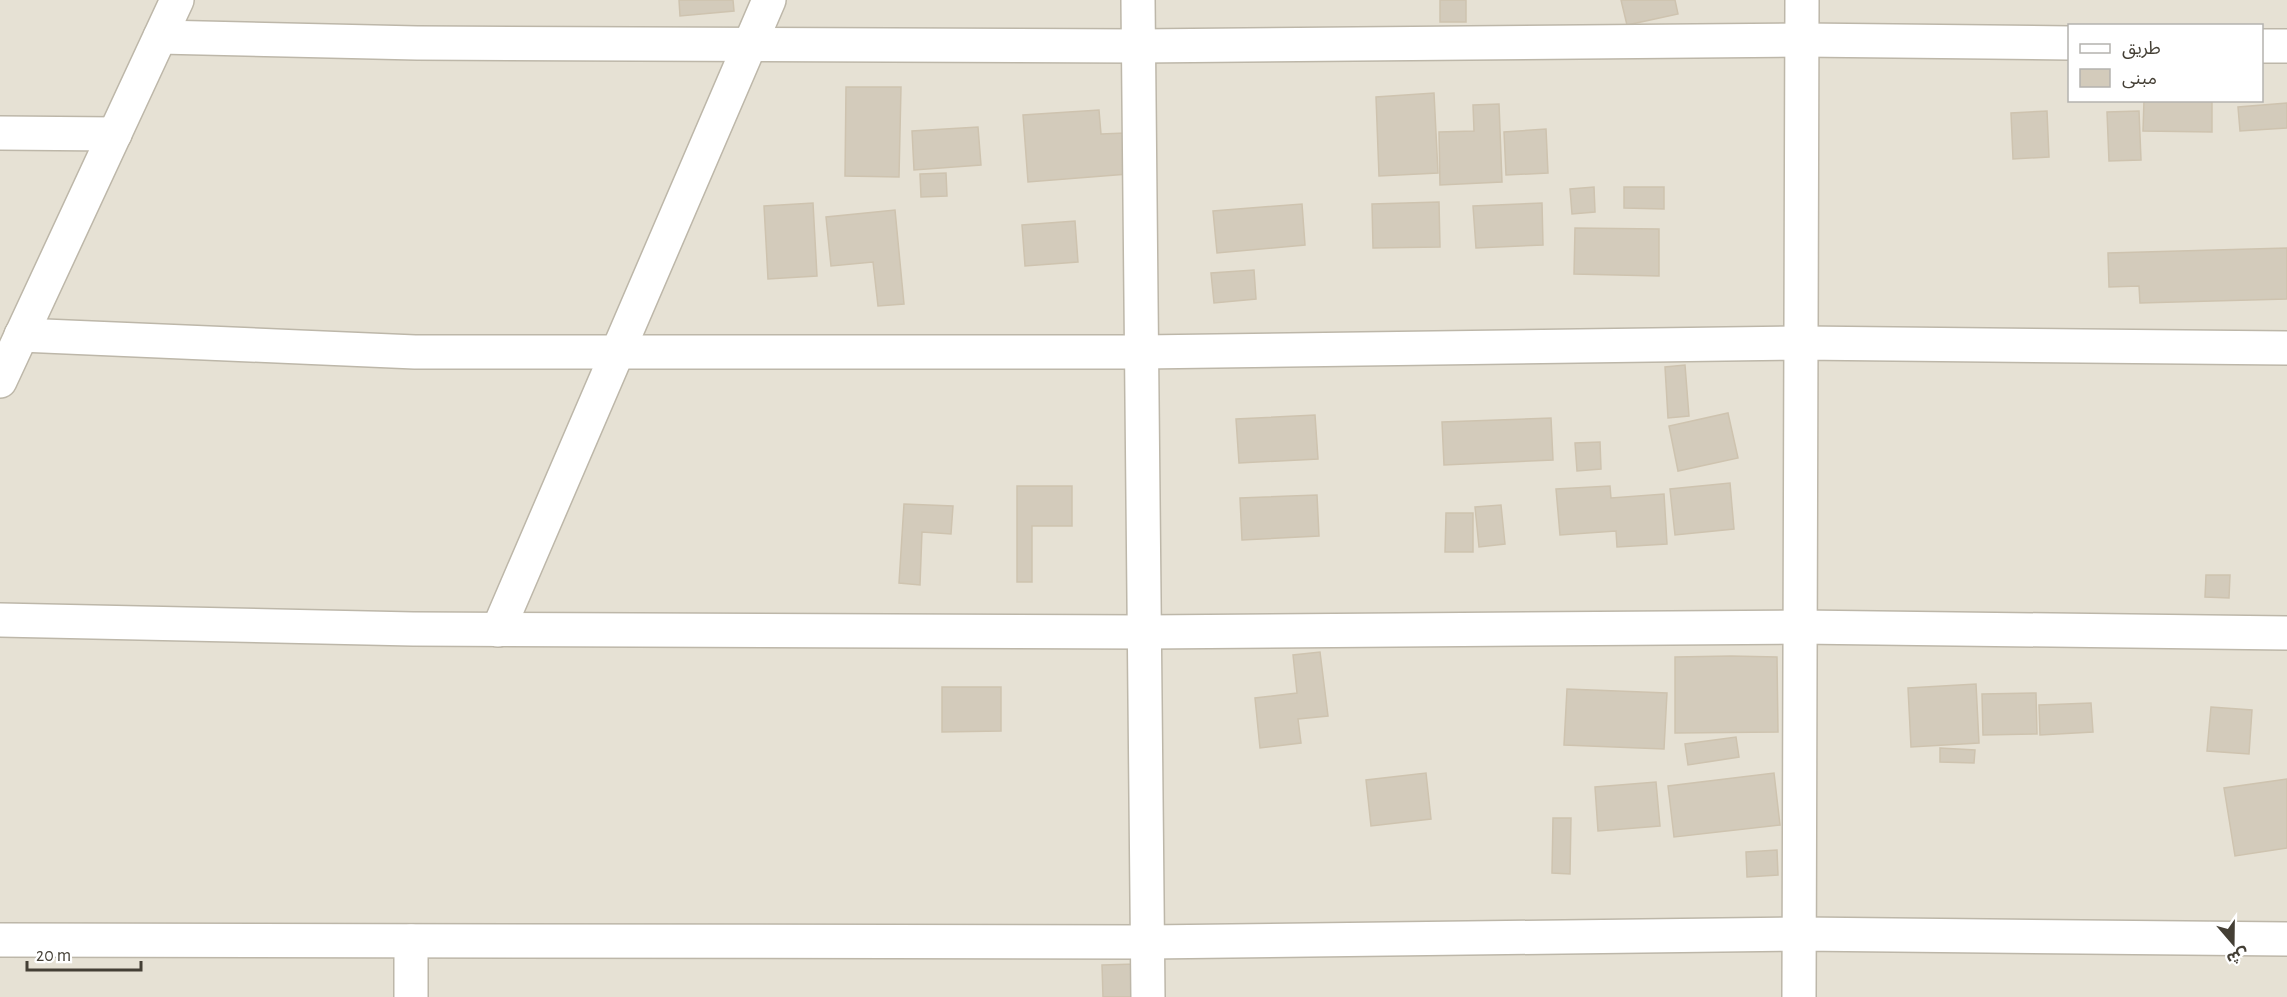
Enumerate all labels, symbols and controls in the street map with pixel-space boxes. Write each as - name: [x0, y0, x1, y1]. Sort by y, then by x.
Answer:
- legend: [2068, 24, 2263, 102]
- text: طريق: [2122, 40, 2161, 59]
- text: مبنى: [2122, 70, 2157, 89]
- north arrow: [2203, 913, 2263, 973]
- scale bar: [27, 934, 141, 972]
- text: ش: [2224, 944, 2251, 967]
- text: 20 m: [36, 947, 71, 965]

